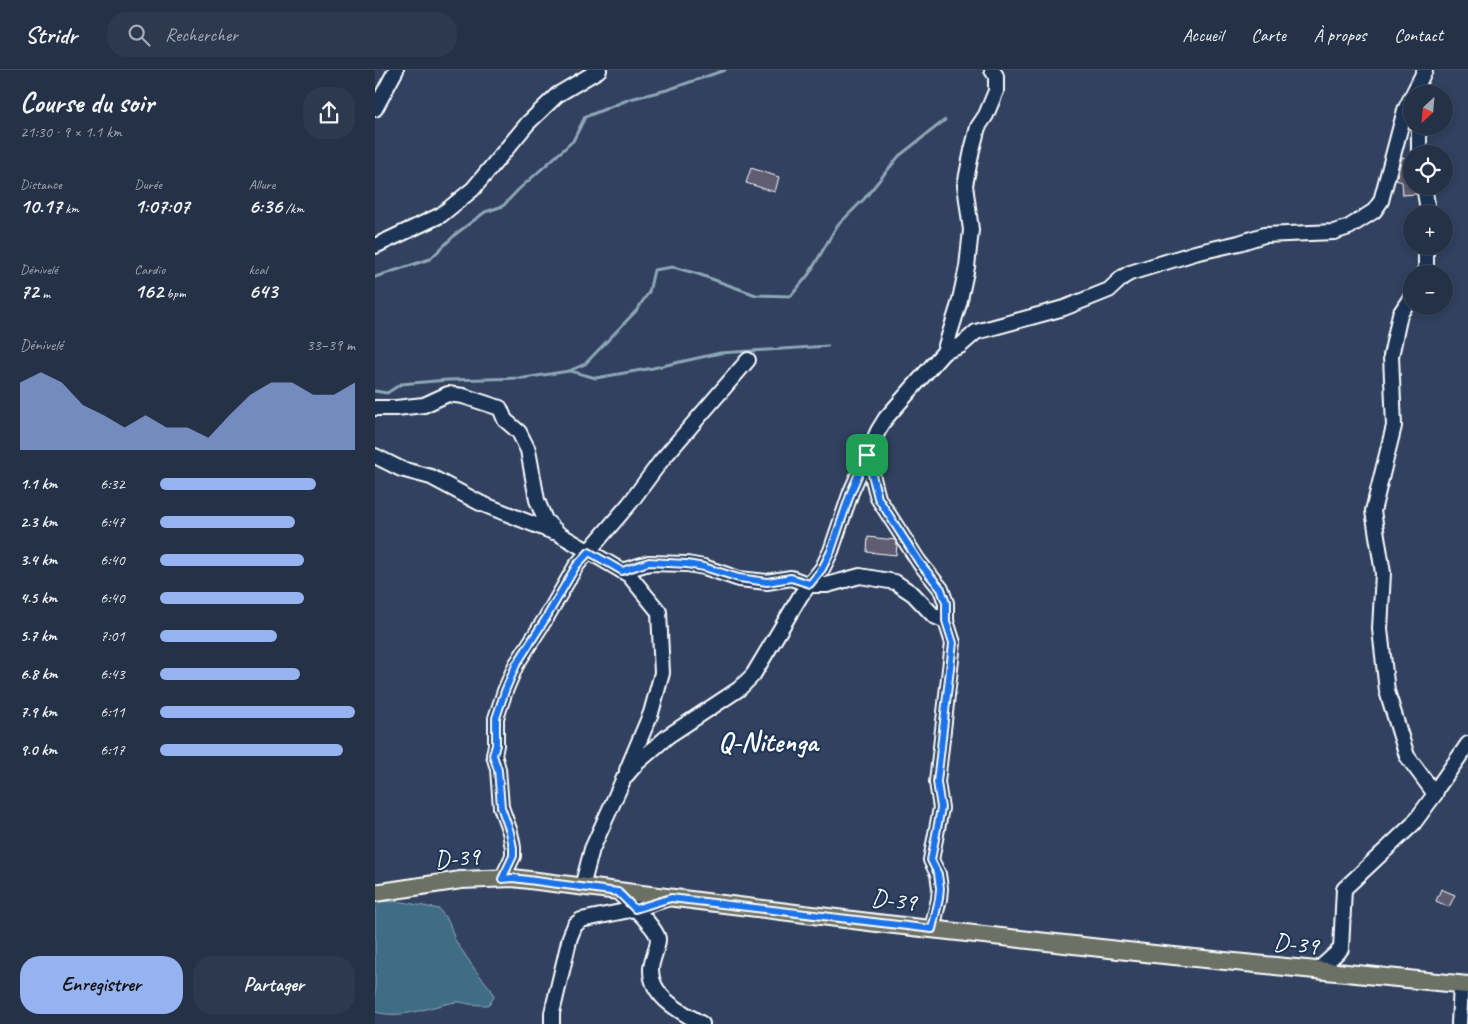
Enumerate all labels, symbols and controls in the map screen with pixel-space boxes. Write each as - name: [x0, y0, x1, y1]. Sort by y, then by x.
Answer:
- search box: [107, 12, 457, 57]
- text: Stridr: [25, 20, 77, 50]
- icon: search: [125, 21, 153, 49]
- text: Rechercher: [165, 23, 238, 47]
- text: Accueil: [1183, 24, 1223, 46]
- text: Carte: [1251, 24, 1286, 46]
- text: À propos: [1314, 24, 1366, 46]
- text: Contact: [1394, 24, 1443, 46]
- text: Course du soir: [20, 85, 154, 120]
- north arrow: [1403, 85, 1453, 135]
- map controls: [1403, 85, 1453, 315]
- button: share: [303, 87, 355, 139]
- text: 21:30 · 9 × 1.1 km: [20, 122, 122, 142]
- button: locate: [1403, 145, 1453, 195]
- text: Distance: [20, 176, 62, 193]
- text: Durée: [134, 176, 162, 193]
- text: Allure: [249, 176, 275, 193]
- text: 10.17: [20, 193, 62, 219]
- text: 1:07:07: [134, 193, 190, 219]
- text: 6:36: [249, 193, 282, 219]
- text: km: [62, 200, 79, 217]
- text: /km: [282, 200, 304, 217]
- button: +: [1403, 205, 1453, 255]
- text: Dénivelé: [20, 261, 58, 278]
- text: Cardio: [134, 261, 165, 278]
- text: kcal: [249, 261, 267, 278]
- button: −: [1403, 265, 1453, 315]
- text: 72: [20, 278, 39, 304]
- text: 162: [134, 278, 163, 304]
- text: 643: [249, 278, 277, 304]
- text: m: [39, 285, 50, 302]
- text: bpm: [163, 285, 186, 302]
- text: Dénivelé: [20, 335, 63, 355]
- text: 33–39 m: [306, 335, 355, 355]
- pin: [846, 434, 888, 476]
- icon: arrive: [853, 441, 881, 469]
- text: 1.1 km: [20, 474, 57, 494]
- text: 6:32: [100, 474, 125, 494]
- text: 2.3 km: [20, 512, 57, 532]
- text: 6:47: [100, 512, 125, 532]
- text: 3.4 km: [20, 550, 57, 570]
- text: 6:40: [100, 550, 125, 570]
- text: 4.5 km: [20, 588, 57, 608]
- text: 6:40: [100, 588, 125, 608]
- text: 5.7 km: [20, 626, 57, 646]
- text: 7:01: [100, 626, 125, 646]
- text: 6.8 km: [20, 664, 58, 684]
- text: 6:43: [100, 664, 125, 684]
- text: 7.9 km: [20, 702, 57, 722]
- text: 6:11: [100, 702, 125, 722]
- district label: Q-Nitenga: [718, 724, 820, 759]
- text: 9.0 km: [20, 740, 57, 760]
- text: 6:17: [100, 740, 125, 760]
- street label: D-39: [433, 840, 483, 876]
- street label: D-39: [870, 881, 920, 919]
- street label: D-39: [1272, 926, 1322, 962]
- button: Enregistrer: [20, 956, 183, 1014]
- button: Partager: [193, 956, 355, 1014]

